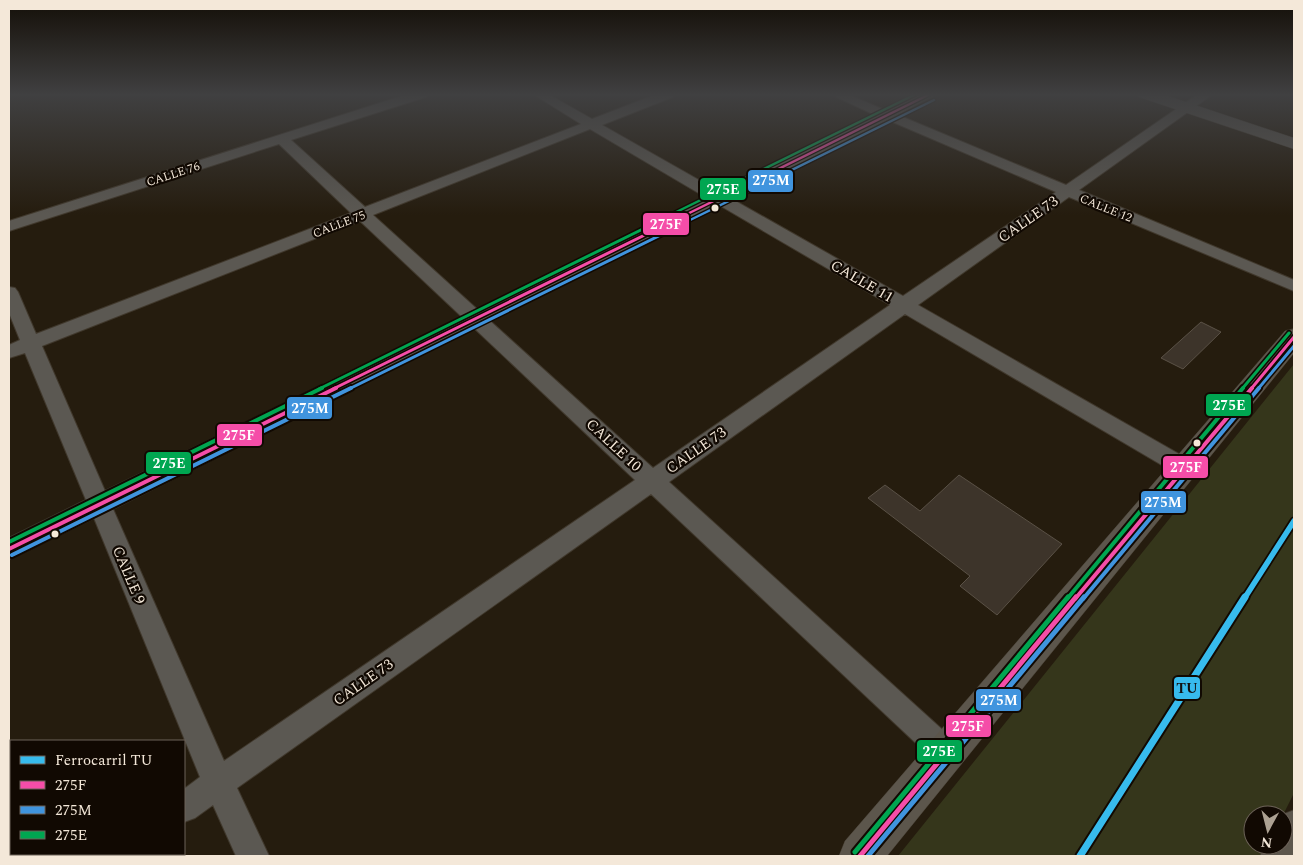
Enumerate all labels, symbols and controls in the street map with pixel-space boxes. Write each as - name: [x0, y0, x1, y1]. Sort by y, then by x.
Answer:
- street label: CALLE 76: [144, 157, 202, 192]
- line badge: 275M: [747, 169, 794, 193]
- text: 275M: [752, 170, 790, 191]
- line badge: 275E: [699, 177, 747, 201]
- text: 275E: [706, 179, 740, 200]
- street label: CALLE 12: [1077, 189, 1135, 228]
- street label: CALLE 73: [993, 190, 1064, 249]
- unlabelled marker: [710, 203, 720, 213]
- street label: CALLE 75: [310, 206, 368, 243]
- line badge: 275F: [642, 212, 690, 236]
- text: 275F: [650, 214, 682, 235]
- street label: CALLE 11: [826, 254, 897, 309]
- line badge: 275E: [1205, 393, 1252, 417]
- text: 275E: [1212, 395, 1246, 416]
- line badge: 275M: [286, 396, 333, 420]
- text: 275M: [291, 398, 329, 419]
- street label: CALLE 10: [581, 413, 647, 477]
- street label: CALLE 73: [661, 421, 732, 480]
- line badge: 275F: [216, 423, 263, 447]
- text: 275F: [223, 425, 255, 446]
- unlabelled marker: [1192, 438, 1202, 448]
- line badge: 275E: [145, 451, 192, 475]
- text: 275E: [152, 453, 186, 474]
- line badge: 275F: [1162, 455, 1209, 479]
- text: 275F: [1170, 457, 1202, 478]
- line badge: 275M: [1140, 490, 1187, 514]
- text: 275M: [1144, 492, 1182, 513]
- unlabelled marker: [50, 529, 60, 539]
- street label: CALLE 9: [106, 542, 151, 608]
- street label: CALLE 73: [328, 653, 399, 712]
- line badge: TU: [1173, 676, 1201, 700]
- text: TU: [1176, 678, 1198, 699]
- line badge: 275M: [975, 688, 1022, 712]
- text: 275M: [980, 690, 1018, 711]
- line badge: 275F: [945, 714, 992, 738]
- text: 275F: [952, 716, 984, 737]
- line badge: 275E: [916, 739, 963, 763]
- legend: [10, 740, 185, 855]
- text: 275E: [922, 741, 956, 762]
- text: Ferrocarril TU: [55, 749, 153, 772]
- text: 275F: [55, 774, 87, 797]
- text: 275M: [55, 799, 92, 822]
- north arrow: [1243, 805, 1293, 855]
- text: 275E: [55, 824, 87, 847]
- text: N: [1260, 831, 1273, 854]

